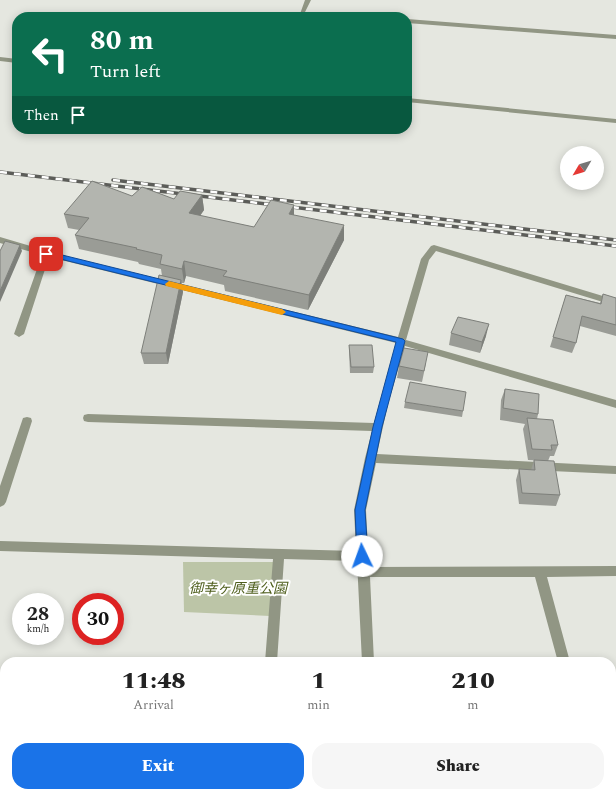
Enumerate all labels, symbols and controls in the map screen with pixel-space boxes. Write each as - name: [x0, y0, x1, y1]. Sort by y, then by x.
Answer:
- text: 80 m: [90, 19, 154, 62]
- icon: left: [24, 28, 76, 80]
- text: Turn left: [90, 58, 161, 85]
- text: Then: [24, 104, 59, 127]
- icon: arrive: [67, 104, 89, 126]
- north arrow: [560, 146, 604, 190]
- map controls: [560, 146, 604, 190]
- pin: [29, 237, 63, 271]
- icon: arrive: [35, 243, 57, 265]
- position arrow: [341, 535, 383, 577]
- park label: 御幸ヶ原重公園: [189, 578, 289, 599]
- speed limit sign: 30: [72, 593, 124, 645]
- text: 28: [27, 599, 49, 629]
- text: km/h: [27, 621, 49, 637]
- text: 11:48: [121, 663, 186, 699]
- text: 1: [311, 663, 326, 699]
- text: 210: [451, 663, 495, 699]
- text: Arrival: [133, 695, 174, 715]
- text: min: [307, 695, 330, 715]
- text: m: [467, 695, 479, 715]
- button: Exit: [12, 743, 304, 789]
- button: Share: [312, 743, 604, 789]

